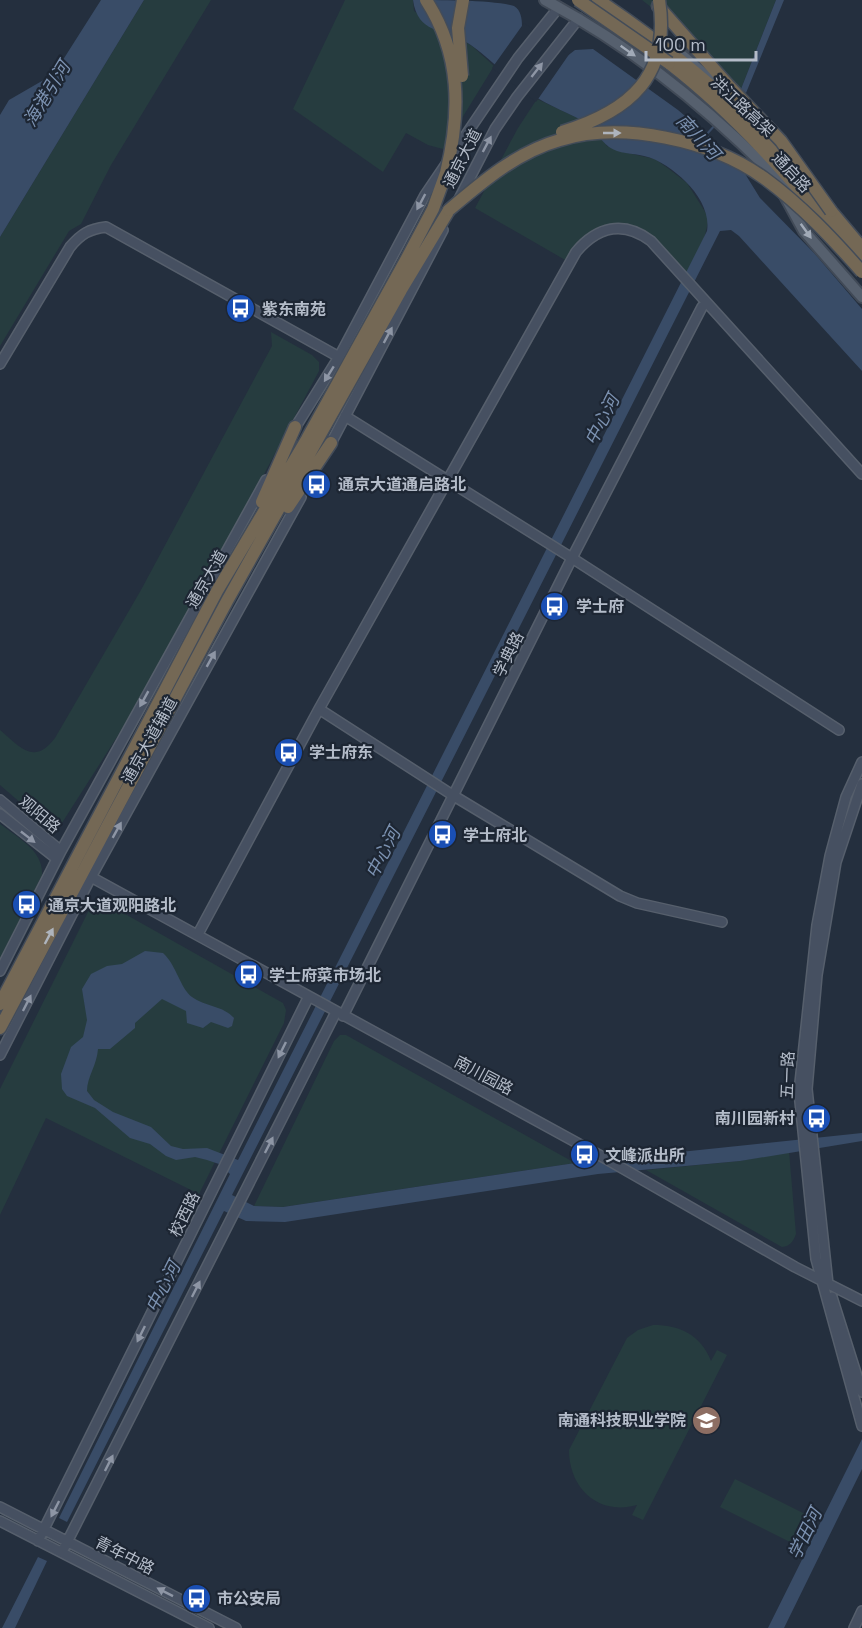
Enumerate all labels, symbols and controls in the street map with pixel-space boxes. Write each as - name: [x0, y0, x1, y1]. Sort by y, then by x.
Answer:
- scale bar: [646, 24, 756, 62]
- text: 100 m: [655, 33, 706, 56]
- one-way arrow: [619, 45, 635, 57]
- water label: 海港引河: [18, 54, 77, 131]
- one-way arrow: [531, 63, 543, 79]
- street label: 洪江路高架: [706, 71, 779, 141]
- water label: 南川河: [672, 109, 727, 166]
- street label: 通京大道: [439, 125, 486, 192]
- one-way arrow: [602, 128, 621, 138]
- one-way arrow: [482, 135, 492, 152]
- street label: 通启路: [768, 148, 816, 197]
- one-way arrow: [416, 194, 426, 211]
- one-way arrow: [799, 223, 811, 238]
- bus stop icon: 紫东南苑: [225, 293, 257, 325]
- place label: 紫东南苑: [262, 299, 326, 320]
- one-way arrow: [383, 327, 393, 344]
- one-way arrow: [323, 366, 334, 382]
- water label: 中心河: [579, 388, 625, 449]
- bus stop icon: 通京大道通启路北: [301, 468, 333, 500]
- place label: 通京大道通启路北: [338, 474, 466, 495]
- street label: 通京大道: [181, 546, 232, 612]
- bus stop icon: 学士府: [539, 590, 571, 622]
- place label: 学士府: [576, 596, 624, 617]
- street label: 学典路: [488, 628, 528, 680]
- one-way arrow: [206, 651, 216, 668]
- one-way arrow: [139, 691, 150, 707]
- street label: 通京大道辅道: [117, 693, 182, 787]
- bus stop icon: 学士府东: [272, 736, 304, 768]
- place label: 学士府东: [309, 742, 373, 763]
- street label: 观阳路: [15, 791, 65, 838]
- bus stop icon: 学士府北: [426, 819, 458, 851]
- one-way arrow: [112, 821, 122, 838]
- water label: 中心河: [360, 821, 406, 882]
- place label: 学士府北: [463, 825, 527, 846]
- one-way arrow: [20, 831, 35, 843]
- bus stop icon: 通京大道观阳路北: [11, 889, 43, 921]
- place label: 通京大道观阳路北: [48, 895, 176, 916]
- one-way arrow: [44, 927, 54, 944]
- bus stop icon: 学士府菜市场北: [232, 959, 264, 991]
- place label: 学士府菜市场北: [269, 965, 381, 986]
- one-way arrow: [22, 994, 32, 1011]
- one-way arrow: [277, 1042, 287, 1059]
- street label: 南川园路: [451, 1051, 517, 1100]
- street label: 五一路: [776, 1051, 799, 1099]
- bus stop icon: 南川园新村: [800, 1102, 832, 1134]
- place label: 南川园新村: [715, 1108, 795, 1129]
- one-way arrow: [264, 1136, 274, 1153]
- bus stop icon: 文峰派出所: [568, 1139, 600, 1171]
- place label: 文峰派出所: [605, 1145, 685, 1166]
- street label: 校西路: [164, 1188, 204, 1240]
- water label: 中心河: [140, 1255, 186, 1316]
- one-way arrow: [191, 1280, 201, 1297]
- one-way arrow: [136, 1326, 146, 1343]
- school or university icon: 南通科技职业学院: [691, 1404, 723, 1436]
- place label: 南通科技职业学院: [558, 1410, 686, 1431]
- one-way arrow: [103, 1454, 113, 1472]
- one-way arrow: [50, 1501, 59, 1518]
- water label: 学田河: [782, 1502, 828, 1563]
- street label: 青年中路: [91, 1532, 158, 1579]
- bus stop icon: 市公安局: [180, 1582, 212, 1614]
- one-way arrow: [157, 1587, 174, 1597]
- place label: 市公安局: [217, 1588, 281, 1609]

